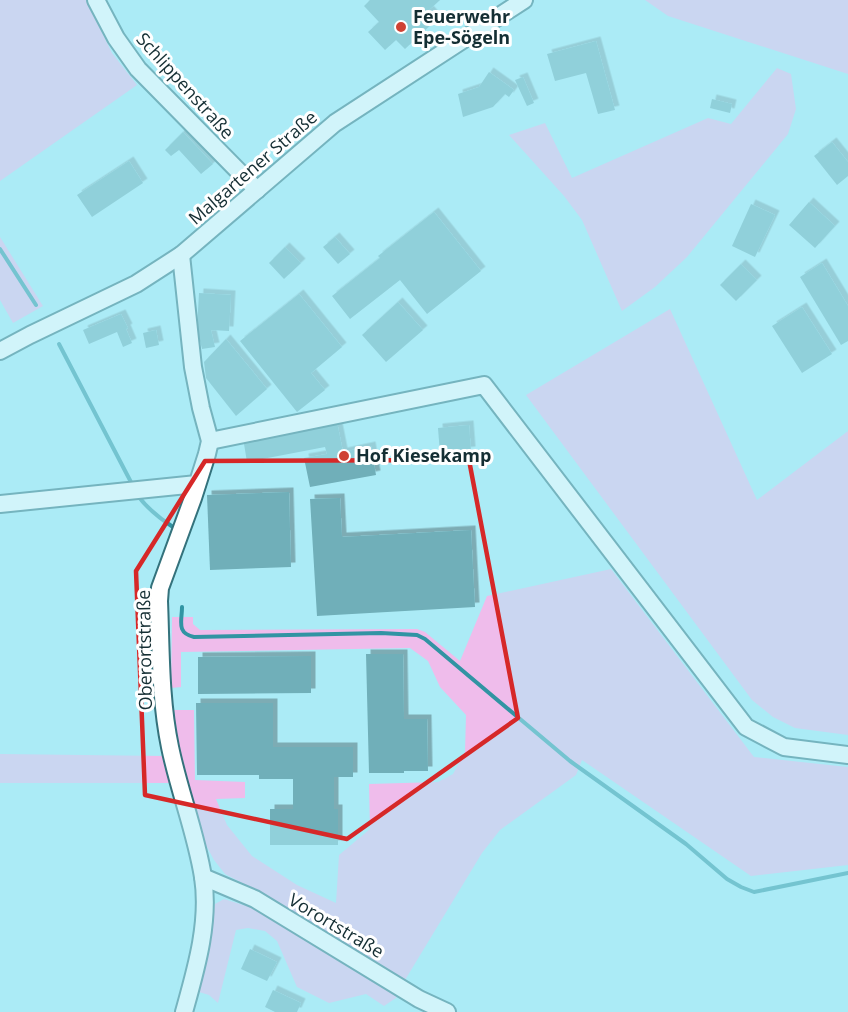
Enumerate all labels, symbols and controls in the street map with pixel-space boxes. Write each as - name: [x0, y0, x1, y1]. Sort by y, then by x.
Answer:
- place label: Feuerwehr Epe-Sögeln: [413, 4, 510, 49]
- marker: Feuerwehr Epe-Sögeln: [394, 20, 408, 34]
- street label: Schlippenstraße: [132, 27, 240, 144]
- street label: Malgartener Straße: [183, 105, 322, 230]
- place label: Hof Kiesekamp: [356, 443, 491, 467]
- marker: Hof Kiesekamp: [337, 449, 351, 463]
- street label: Oberortstraße: [131, 589, 157, 711]
- street label: Vorortstraße: [284, 887, 389, 963]

